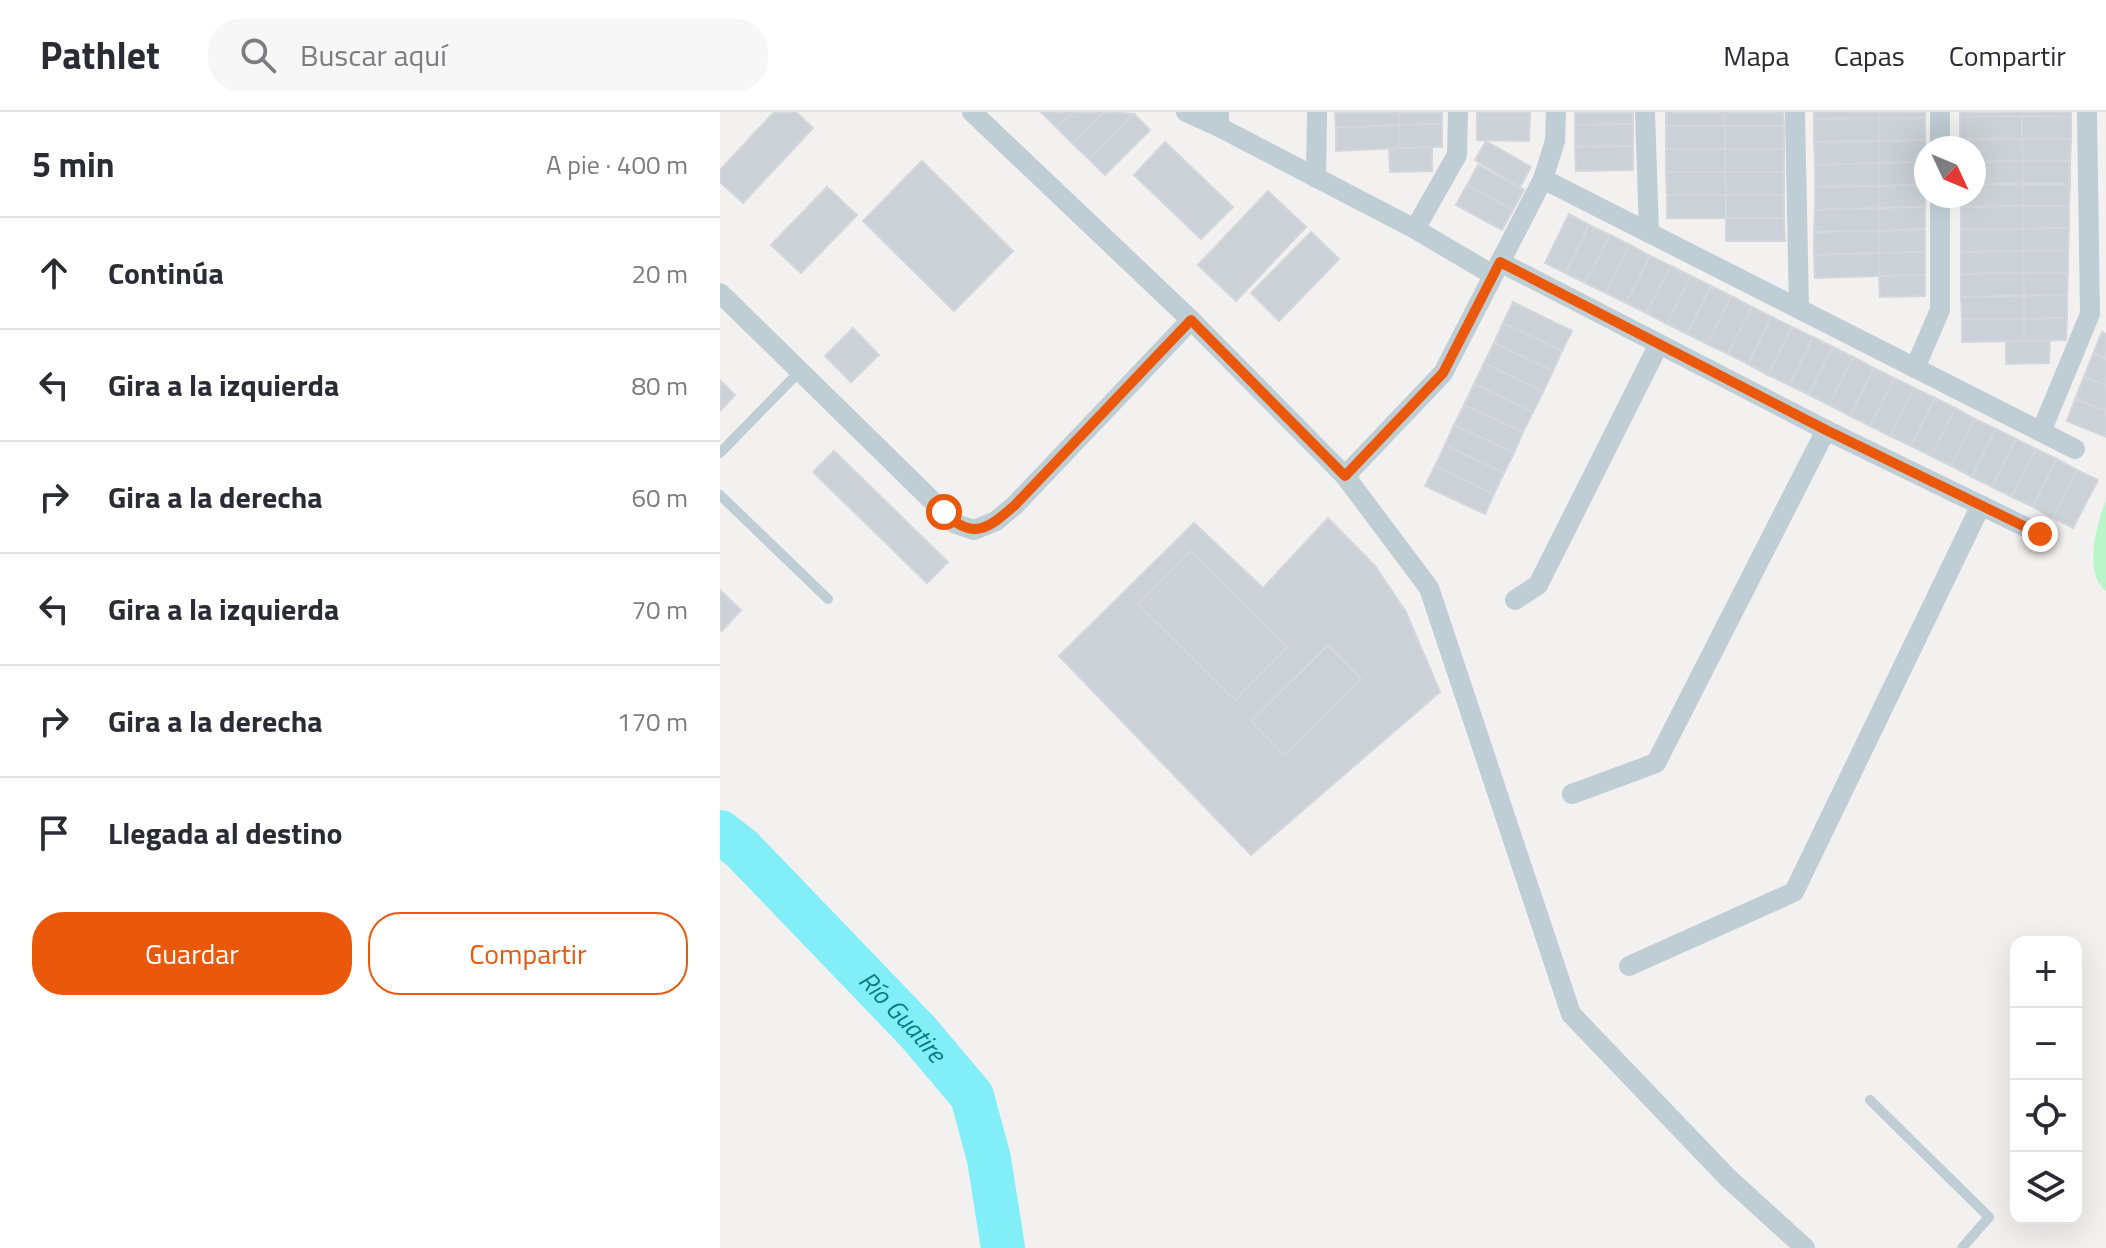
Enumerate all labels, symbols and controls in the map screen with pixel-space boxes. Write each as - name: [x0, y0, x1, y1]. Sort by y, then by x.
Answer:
- search box: [208, 19, 768, 91]
- text: Pathlet: [40, 26, 160, 84]
- text: Buscar aquí: [300, 32, 447, 78]
- icon: search: [236, 33, 280, 77]
- text: Mapa: [1723, 34, 1790, 77]
- text: Capas: [1834, 34, 1905, 77]
- text: Compartir: [1949, 34, 2066, 77]
- north arrow: [1914, 136, 1986, 208]
- text: 5 min: [32, 138, 115, 190]
- text: A pie · 400 m: [546, 145, 688, 184]
- text: Continúa: [108, 250, 224, 296]
- icon: ahead: [32, 251, 76, 295]
- text: 20 m: [631, 254, 688, 293]
- text: Gira a la izquierda: [108, 362, 339, 408]
- icon: left: [32, 363, 76, 407]
- text: 80 m: [631, 366, 688, 405]
- text: Gira a la derecha: [108, 474, 323, 520]
- icon: right: [32, 475, 76, 519]
- text: 60 m: [631, 478, 688, 517]
- route start: [926, 494, 962, 530]
- route end: [2022, 516, 2058, 552]
- text: Gira a la izquierda: [108, 586, 339, 632]
- icon: left: [32, 587, 76, 631]
- text: 70 m: [631, 590, 688, 629]
- text: Gira a la derecha: [108, 698, 323, 744]
- icon: right: [32, 699, 76, 743]
- text: 170 m: [617, 702, 688, 741]
- text: Llegada al destino: [108, 810, 342, 856]
- icon: arrive: [32, 811, 76, 855]
- button: Guardar: [32, 912, 352, 995]
- button: Compartir: [368, 912, 688, 995]
- map controls: [2010, 936, 2082, 1224]
- button: +: [2010, 936, 2082, 1008]
- water label: Río Guatire: [850, 962, 957, 1072]
- button: −: [2010, 1008, 2082, 1080]
- button: locate: [2010, 1080, 2082, 1152]
- button: layers: [2010, 1152, 2082, 1224]

